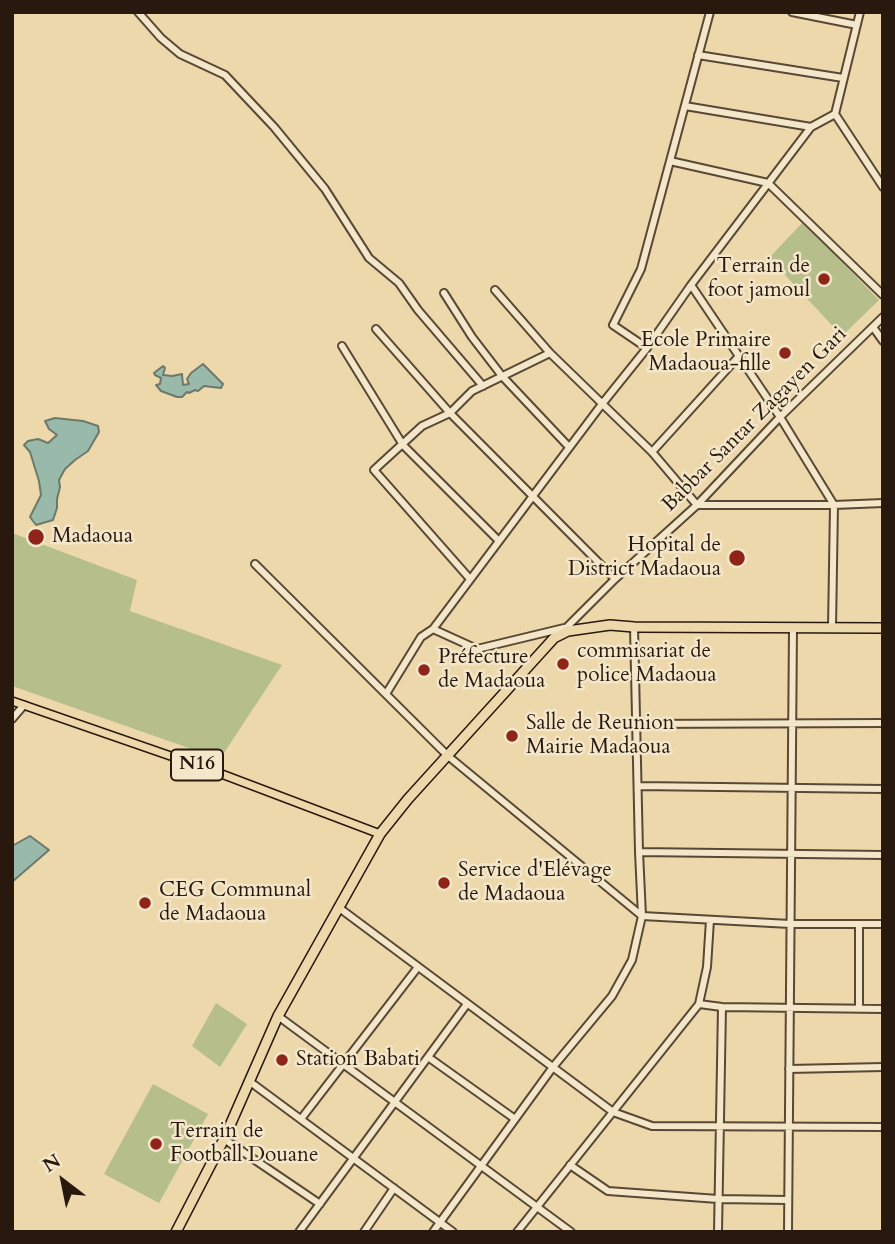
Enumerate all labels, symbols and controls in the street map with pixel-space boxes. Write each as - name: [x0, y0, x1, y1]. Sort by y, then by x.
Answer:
- place label: Terrain de foot jamoul: [708, 254, 810, 304]
- marker: Terrain de foot jamoul: [816, 271, 832, 287]
- street label: Babbar Santar Zagayen Gari: [657, 322, 853, 518]
- place label: Ecole Primaire Madaoua-fille: [641, 328, 771, 378]
- marker: Ecole Primaire Madaoua-fille: [777, 345, 793, 361]
- place label: Madaoua: [52, 524, 133, 550]
- marker: Madaoua: [26, 527, 46, 547]
- place label: Hopital de District Madaoua: [568, 533, 721, 583]
- marker: Hopital de District Madaoua: [727, 548, 747, 568]
- place label: commisariat de police Madaoua: [577, 639, 717, 689]
- place label: Préfecture de Madaoua: [438, 645, 545, 695]
- marker: commisariat de police Madaoua: [555, 656, 571, 672]
- marker: Préfecture de Madaoua: [416, 662, 432, 678]
- place label: Salle de Reunion Mairie Madaoua: [526, 711, 675, 761]
- marker: Salle de Reunion Mairie Madaoua: [504, 728, 520, 744]
- road number: N16: [171, 750, 223, 780]
- place label: Service d'Elévage de Madaoua: [458, 858, 612, 908]
- marker: Service d'Elévage de Madaoua: [436, 875, 452, 891]
- place label: CEG Communal de Madaoua: [159, 878, 311, 928]
- marker: CEG Communal de Madaoua: [137, 895, 153, 911]
- place label: Station Babati: [296, 1047, 420, 1073]
- marker: Station Babati: [274, 1052, 290, 1068]
- place label: Terrain de Football Douane: [170, 1119, 318, 1169]
- marker: Terrain de Football Douane: [148, 1136, 164, 1152]
- north arrow: [28, 1146, 98, 1216]
- text: N: [38, 1148, 66, 1179]

